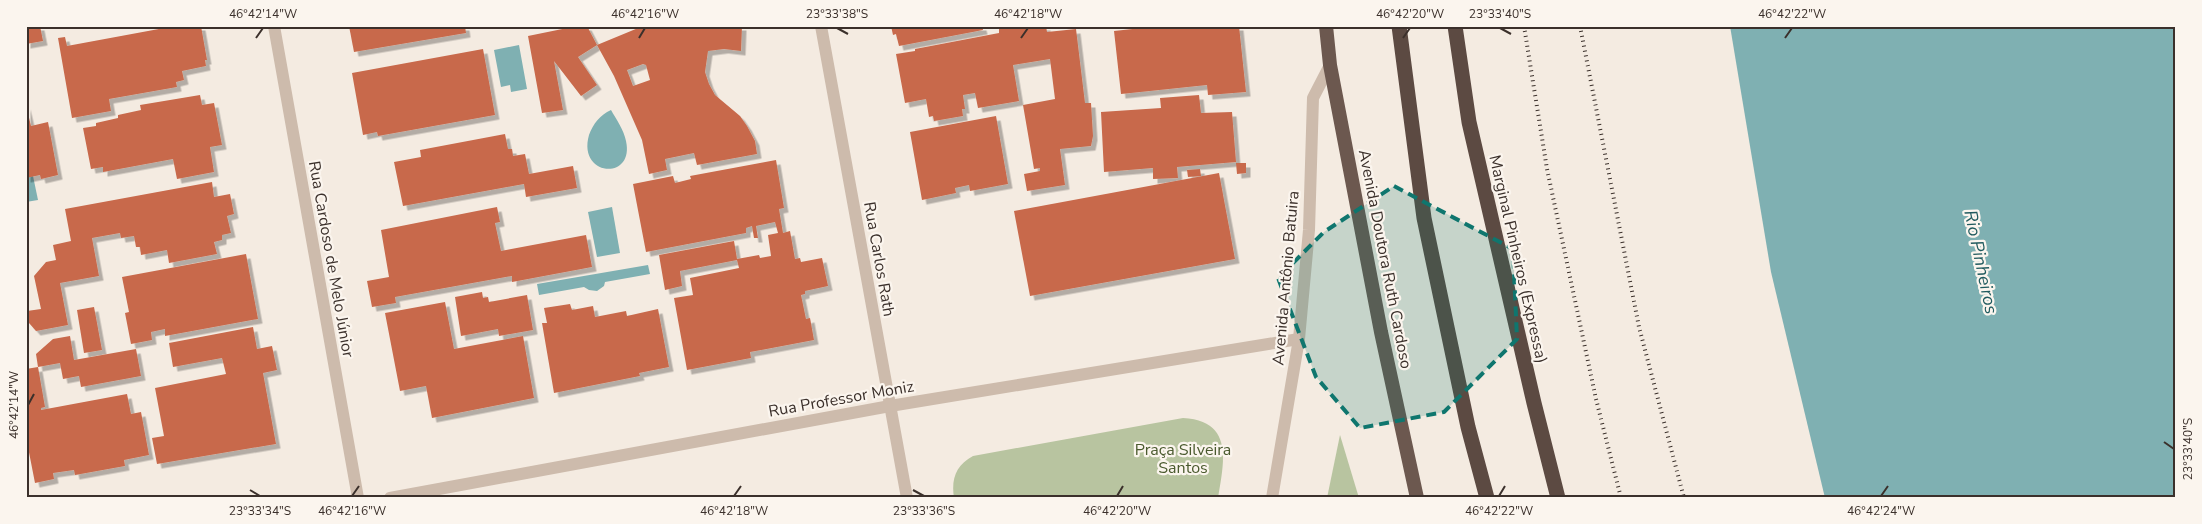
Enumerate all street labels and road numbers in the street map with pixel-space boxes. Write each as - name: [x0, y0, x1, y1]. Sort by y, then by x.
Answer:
- street label: Avenida Doutora Ruth Cardoso: [1353, 148, 1417, 371]
- street label: Marginal Pinheiros (Expressa): [1483, 153, 1553, 366]
- street label: Rua Cardoso de Melo Júnior: [303, 159, 359, 359]
- street label: Avenida Antônio Batuira: [1267, 190, 1305, 366]
- street label: Rua Carlos Rath: [858, 200, 900, 318]
- street label: Rua Professor Moniz: [767, 375, 916, 423]

